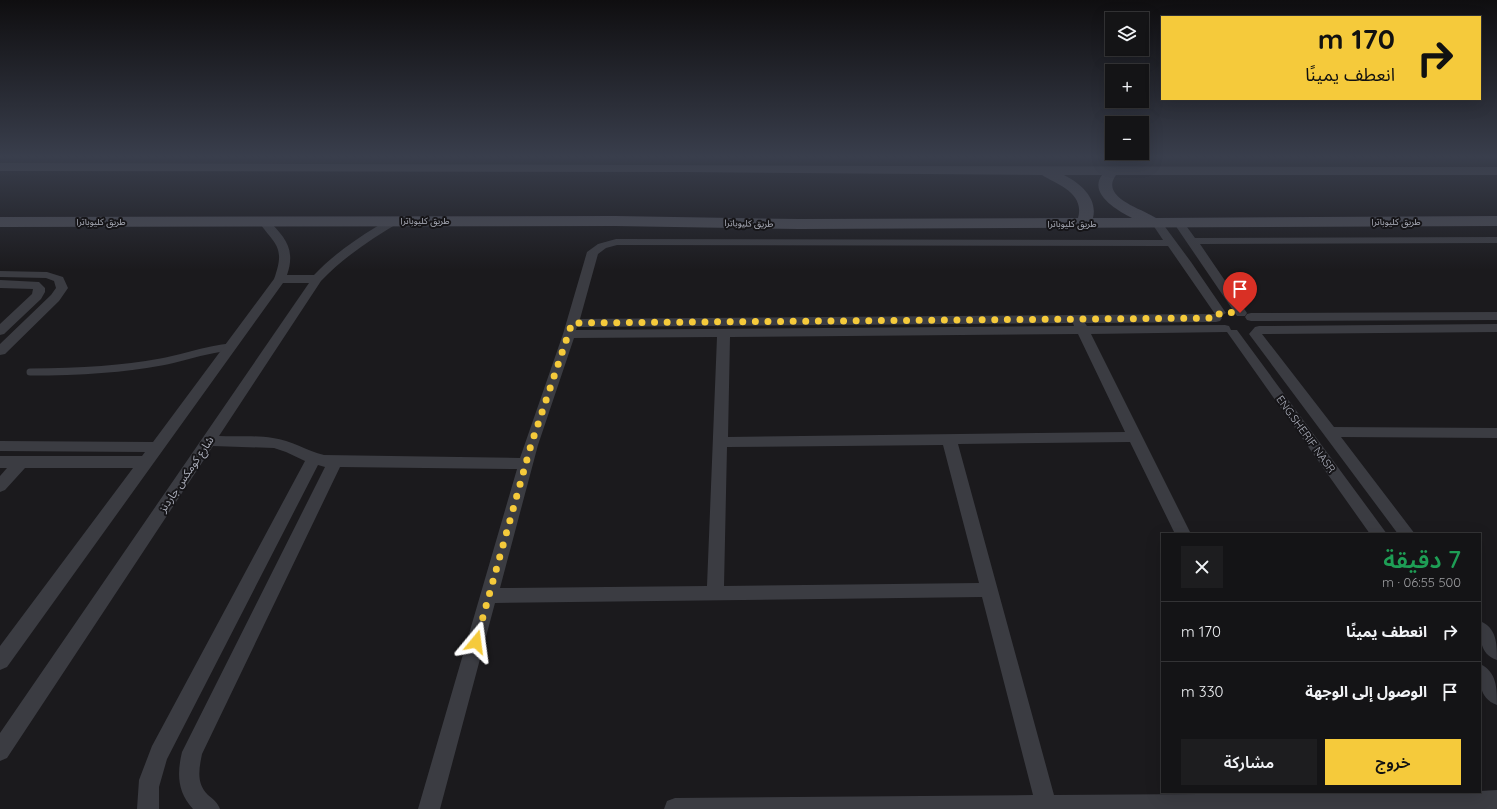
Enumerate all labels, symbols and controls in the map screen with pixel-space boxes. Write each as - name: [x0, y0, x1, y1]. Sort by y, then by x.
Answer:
- map controls: [1105, 12, 1149, 160]
- button: layers: [1105, 12, 1149, 56]
- text: 170 m: [1318, 21, 1395, 56]
- icon: right: [1409, 32, 1461, 84]
- text: انعطف يمينًا: [1305, 63, 1395, 86]
- button: +: [1105, 64, 1149, 108]
- button: −: [1105, 116, 1149, 160]
- street label: طريق كليوباترا: [400, 215, 450, 227]
- street label: طريق كليوباترا: [76, 216, 126, 228]
- street label: طريق كليوباترا: [1371, 216, 1421, 228]
- street label: طريق كليوباترا: [724, 217, 774, 230]
- street label: طريق كليوباترا: [1047, 218, 1097, 230]
- pin: [1223, 272, 1257, 313]
- icon: arrive: [1229, 278, 1251, 300]
- street label: ENG.SHERIF NASR: [1273, 393, 1339, 475]
- street label: شارع كومكس جاردنز: [155, 433, 218, 516]
- text: 7 دقيقة: [1383, 544, 1461, 574]
- button: close: [1181, 546, 1223, 588]
- text: 500 m · 06:55: [1382, 574, 1461, 590]
- position arrow: [455, 621, 497, 663]
- icon: right: [1439, 621, 1461, 643]
- text: 170 m: [1181, 622, 1221, 641]
- text: انعطف يمينًا: [1346, 622, 1427, 641]
- icon: arrive: [1439, 681, 1461, 703]
- text: 330 m: [1181, 682, 1223, 701]
- text: الوصول إلى الوجهة: [1305, 682, 1427, 701]
- button: مشاركة: [1181, 739, 1317, 785]
- button: خروج: [1325, 739, 1461, 785]

